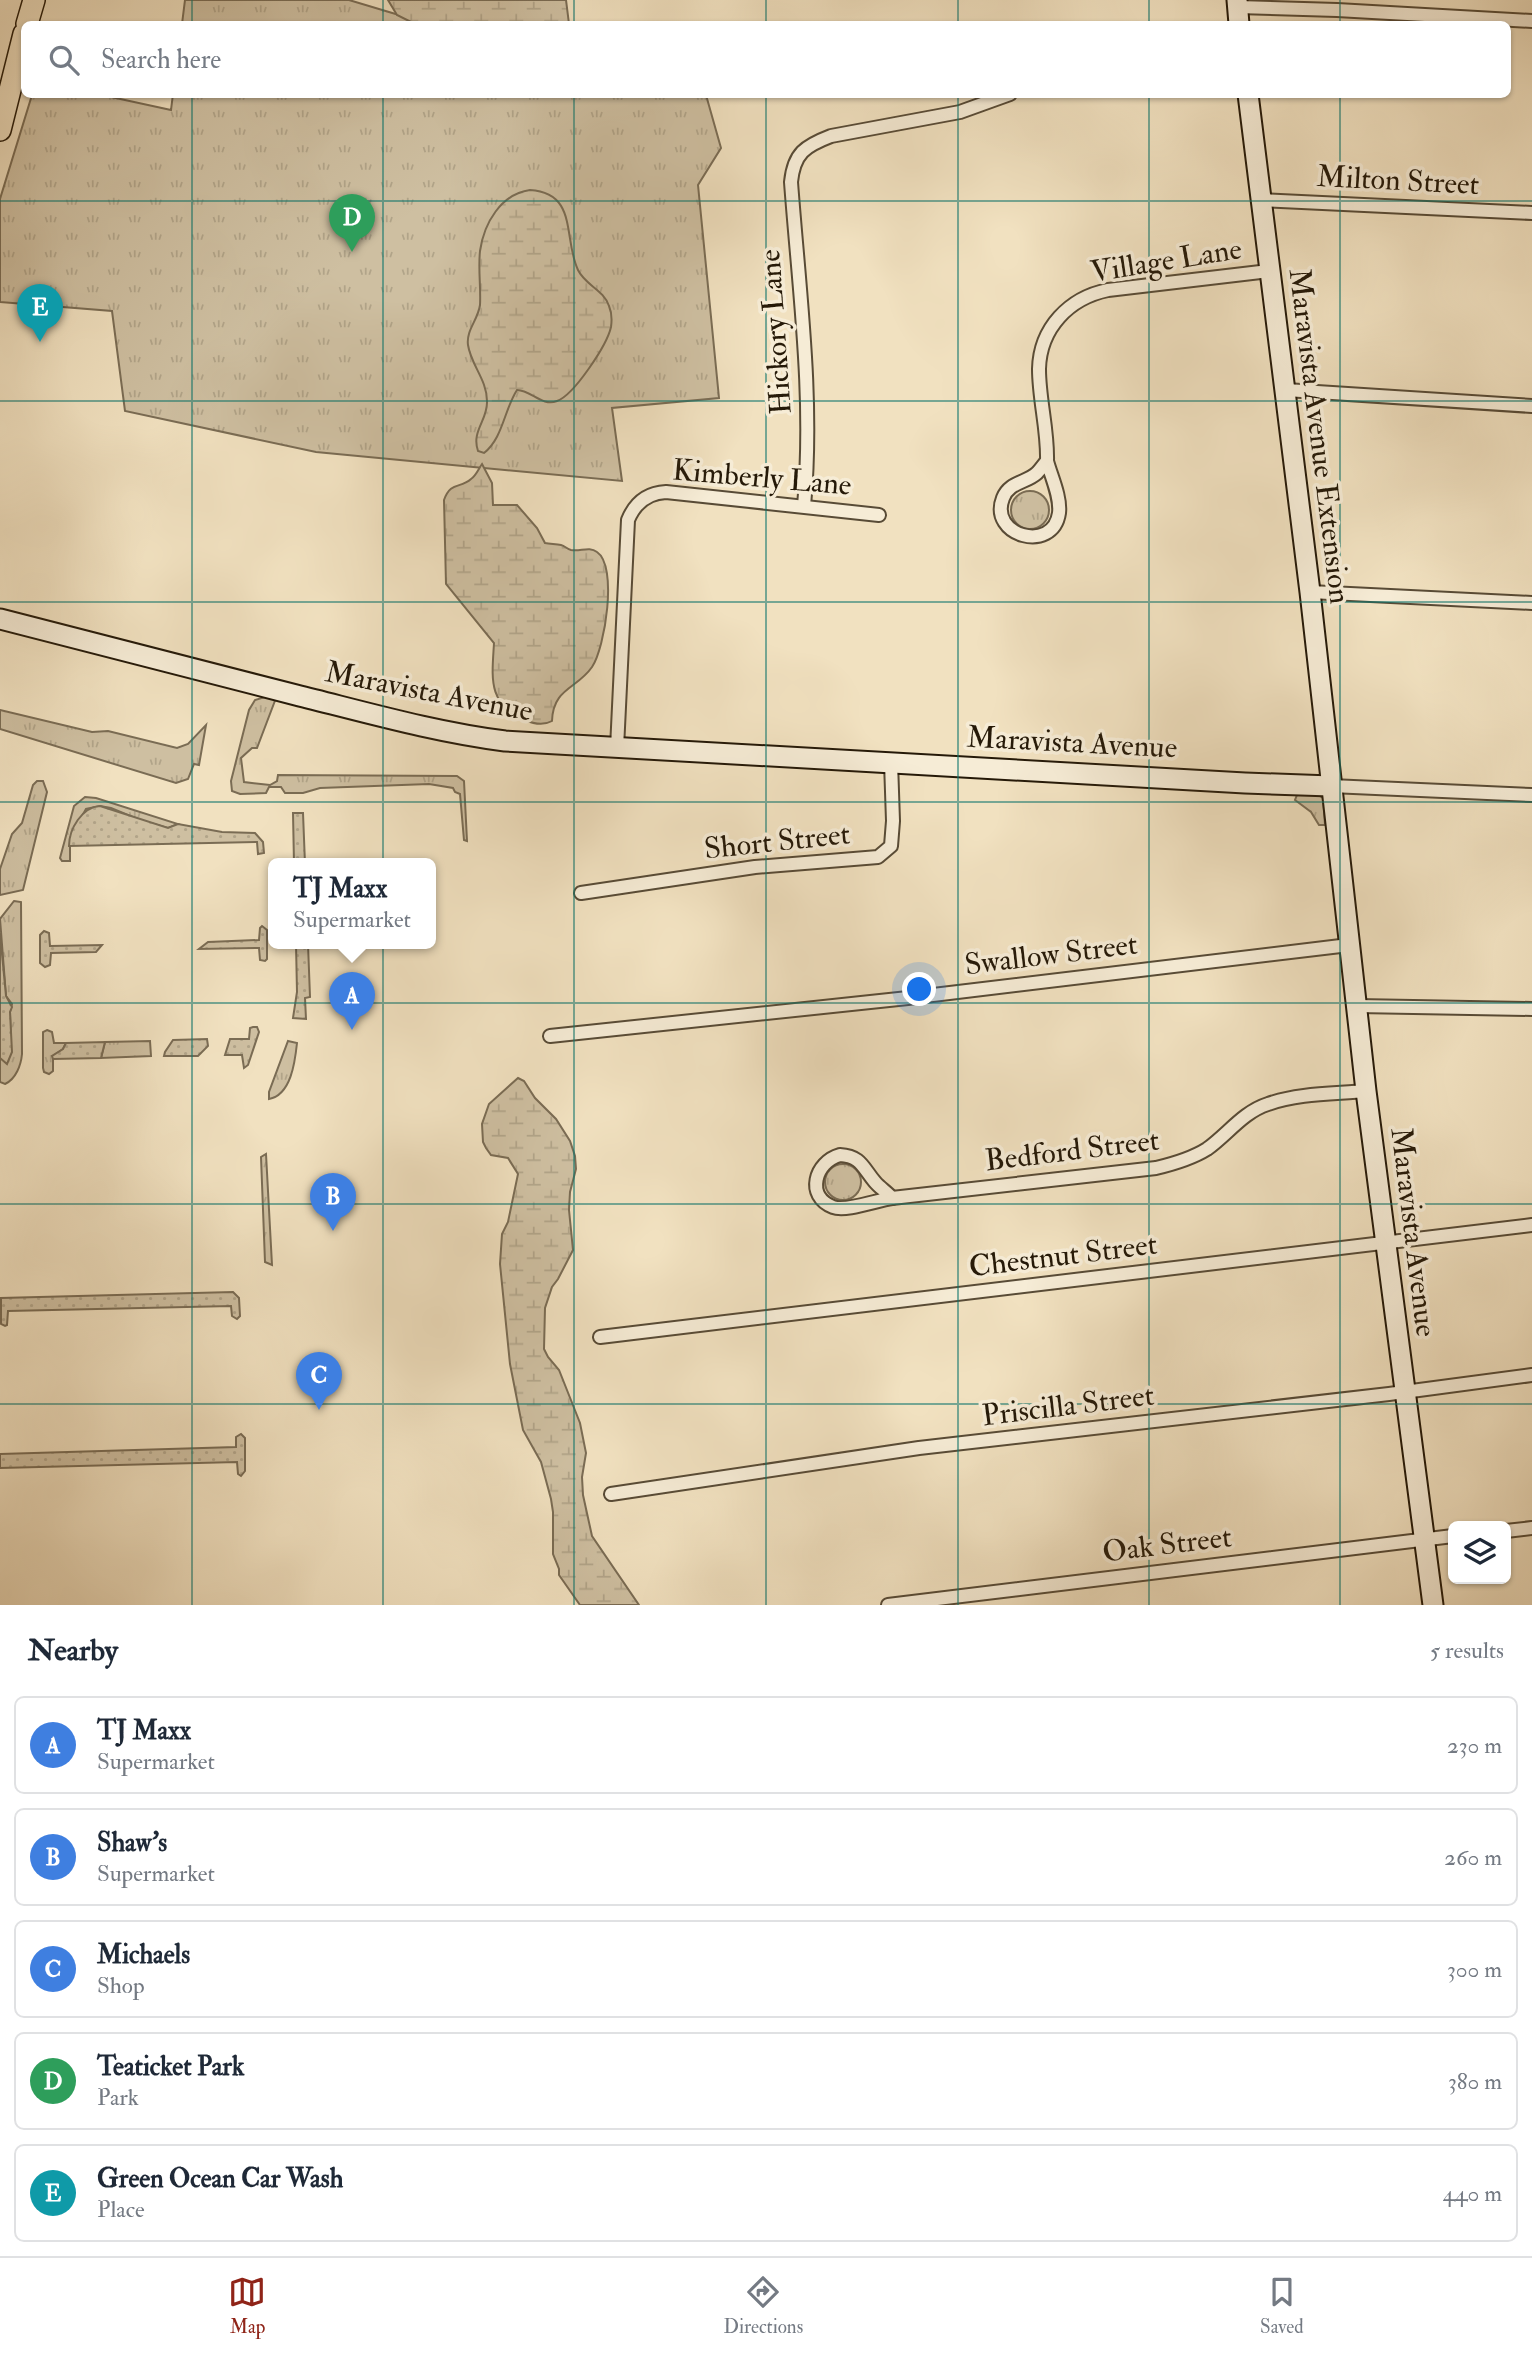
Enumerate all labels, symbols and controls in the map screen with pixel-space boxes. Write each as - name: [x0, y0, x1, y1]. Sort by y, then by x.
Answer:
- search box: [21, 21, 1511, 98]
- icon: search: [45, 41, 83, 79]
- text: Search here: [101, 44, 221, 76]
- street label: Milton Street: [1316, 158, 1480, 203]
- pin: D: [329, 194, 375, 252]
- street label: Village Lane: [1088, 230, 1244, 291]
- street label: Hickory Lane: [751, 248, 800, 416]
- street label: Maravista Avenue Extension: [1281, 266, 1358, 606]
- pin: E: [17, 284, 63, 342]
- street label: Kimberly Lane: [671, 451, 853, 504]
- street label: Maravista Avenue: [322, 653, 536, 730]
- street label: Maravista Avenue: [966, 719, 1178, 766]
- street label: Short Street: [702, 815, 852, 868]
- popup: [268, 858, 436, 949]
- text: TJ Maxx: [293, 873, 387, 905]
- text: Supermarket: [293, 905, 411, 934]
- street label: Swallow Street: [963, 926, 1140, 983]
- pin: A: [329, 972, 375, 1030]
- your location: [902, 972, 936, 1006]
- street label: Bedford Street: [983, 1121, 1162, 1180]
- street label: Maravista Avenue: [1382, 1125, 1445, 1339]
- pin: B: [310, 1173, 356, 1231]
- street label: Chestnut Street: [967, 1226, 1160, 1285]
- pin: C: [296, 1352, 342, 1410]
- street label: Priscilla Street: [980, 1377, 1157, 1434]
- street label: Oak Street: [1100, 1518, 1234, 1571]
- map controls: [1448, 1521, 1511, 1584]
- button: layers: [1448, 1521, 1511, 1584]
- text: Nearby: [28, 1632, 118, 1669]
- text: 5 results: [1430, 1636, 1504, 1665]
- text: TJ Maxx: [97, 1715, 191, 1747]
- text: A: [46, 1731, 60, 1760]
- text: 230 m: [1447, 1731, 1502, 1760]
- text: Supermarket: [97, 1747, 215, 1776]
- text: Shaw's: [97, 1827, 167, 1859]
- text: B: [45, 1843, 61, 1872]
- text: 260 m: [1444, 1843, 1502, 1872]
- text: Supermarket: [97, 1859, 215, 1888]
- text: Michaels: [97, 1939, 190, 1971]
- text: C: [45, 1955, 61, 1984]
- text: 300 m: [1447, 1955, 1502, 1984]
- text: Shop: [97, 1971, 145, 2000]
- text: Teaticket Park: [97, 2051, 244, 2083]
- text: D: [44, 2067, 62, 2096]
- text: 380 m: [1448, 2067, 1502, 2096]
- text: Park: [97, 2083, 139, 2112]
- text: Green Ocean Car Wash: [97, 2163, 343, 2195]
- text: E: [45, 2179, 61, 2208]
- text: 440 m: [1443, 2179, 1502, 2208]
- text: Place: [97, 2195, 145, 2224]
- tab: Map: [228, 2273, 266, 2339]
- tab: Directions: [723, 2273, 803, 2339]
- tab: Saved: [1260, 2273, 1304, 2339]

